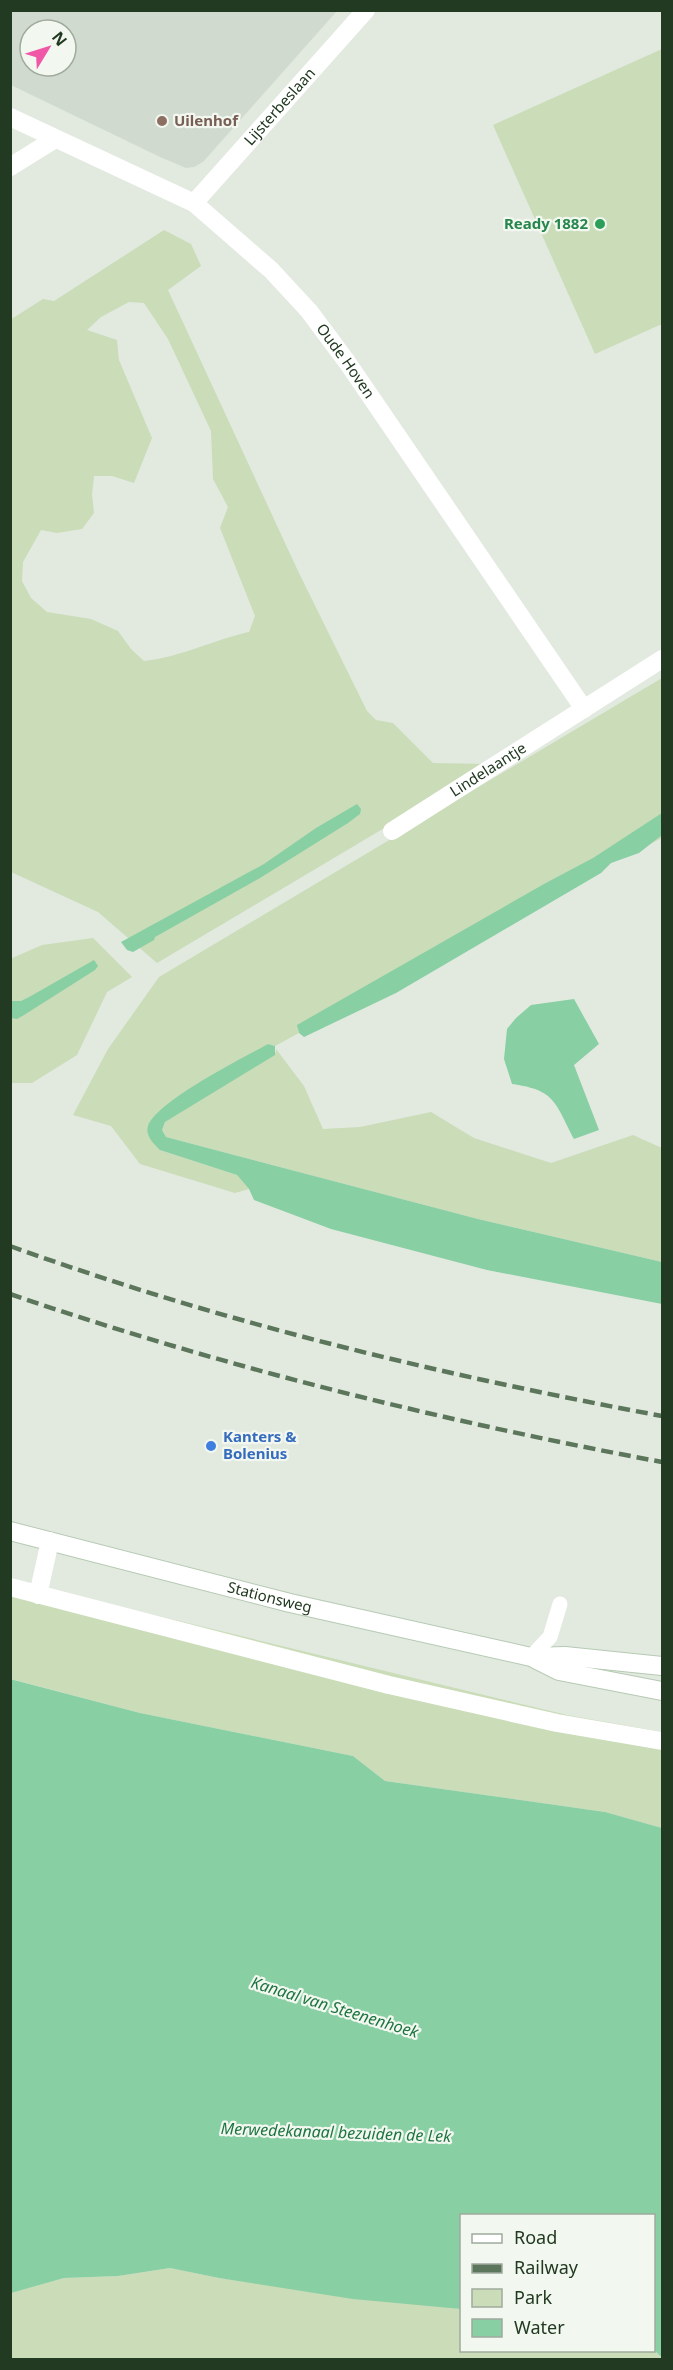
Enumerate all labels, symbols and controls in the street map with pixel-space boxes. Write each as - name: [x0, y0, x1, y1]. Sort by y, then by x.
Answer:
- north arrow: [18, 18, 78, 78]
- text: N: [47, 27, 72, 51]
- street label: Lijsterbeslaan: [239, 63, 319, 149]
- place label: Uilenhof: [174, 110, 239, 130]
- marker: Uilenhof: [155, 114, 169, 128]
- place label: Ready 1882: [504, 213, 588, 233]
- marker: Ready 1882: [593, 217, 607, 231]
- street label: Oude Hoven: [313, 319, 380, 402]
- street label: Lindelaantje: [446, 737, 529, 801]
- place label: Kanters & Bolenius: [223, 1426, 297, 1463]
- marker: Kanters & Bolenius: [204, 1439, 218, 1453]
- street label: Stationsweg: [225, 1576, 314, 1617]
- water label: Kanaal van Steenenhoek: [249, 1971, 422, 2043]
- water label: Merwedekanaal bezuiden de Lek: [220, 2117, 453, 2147]
- legend: [460, 2214, 655, 2352]
- text: Road: [514, 2225, 557, 2249]
- text: Railway: [514, 2255, 579, 2279]
- text: Park: [514, 2285, 552, 2309]
- text: Water: [514, 2315, 565, 2339]

